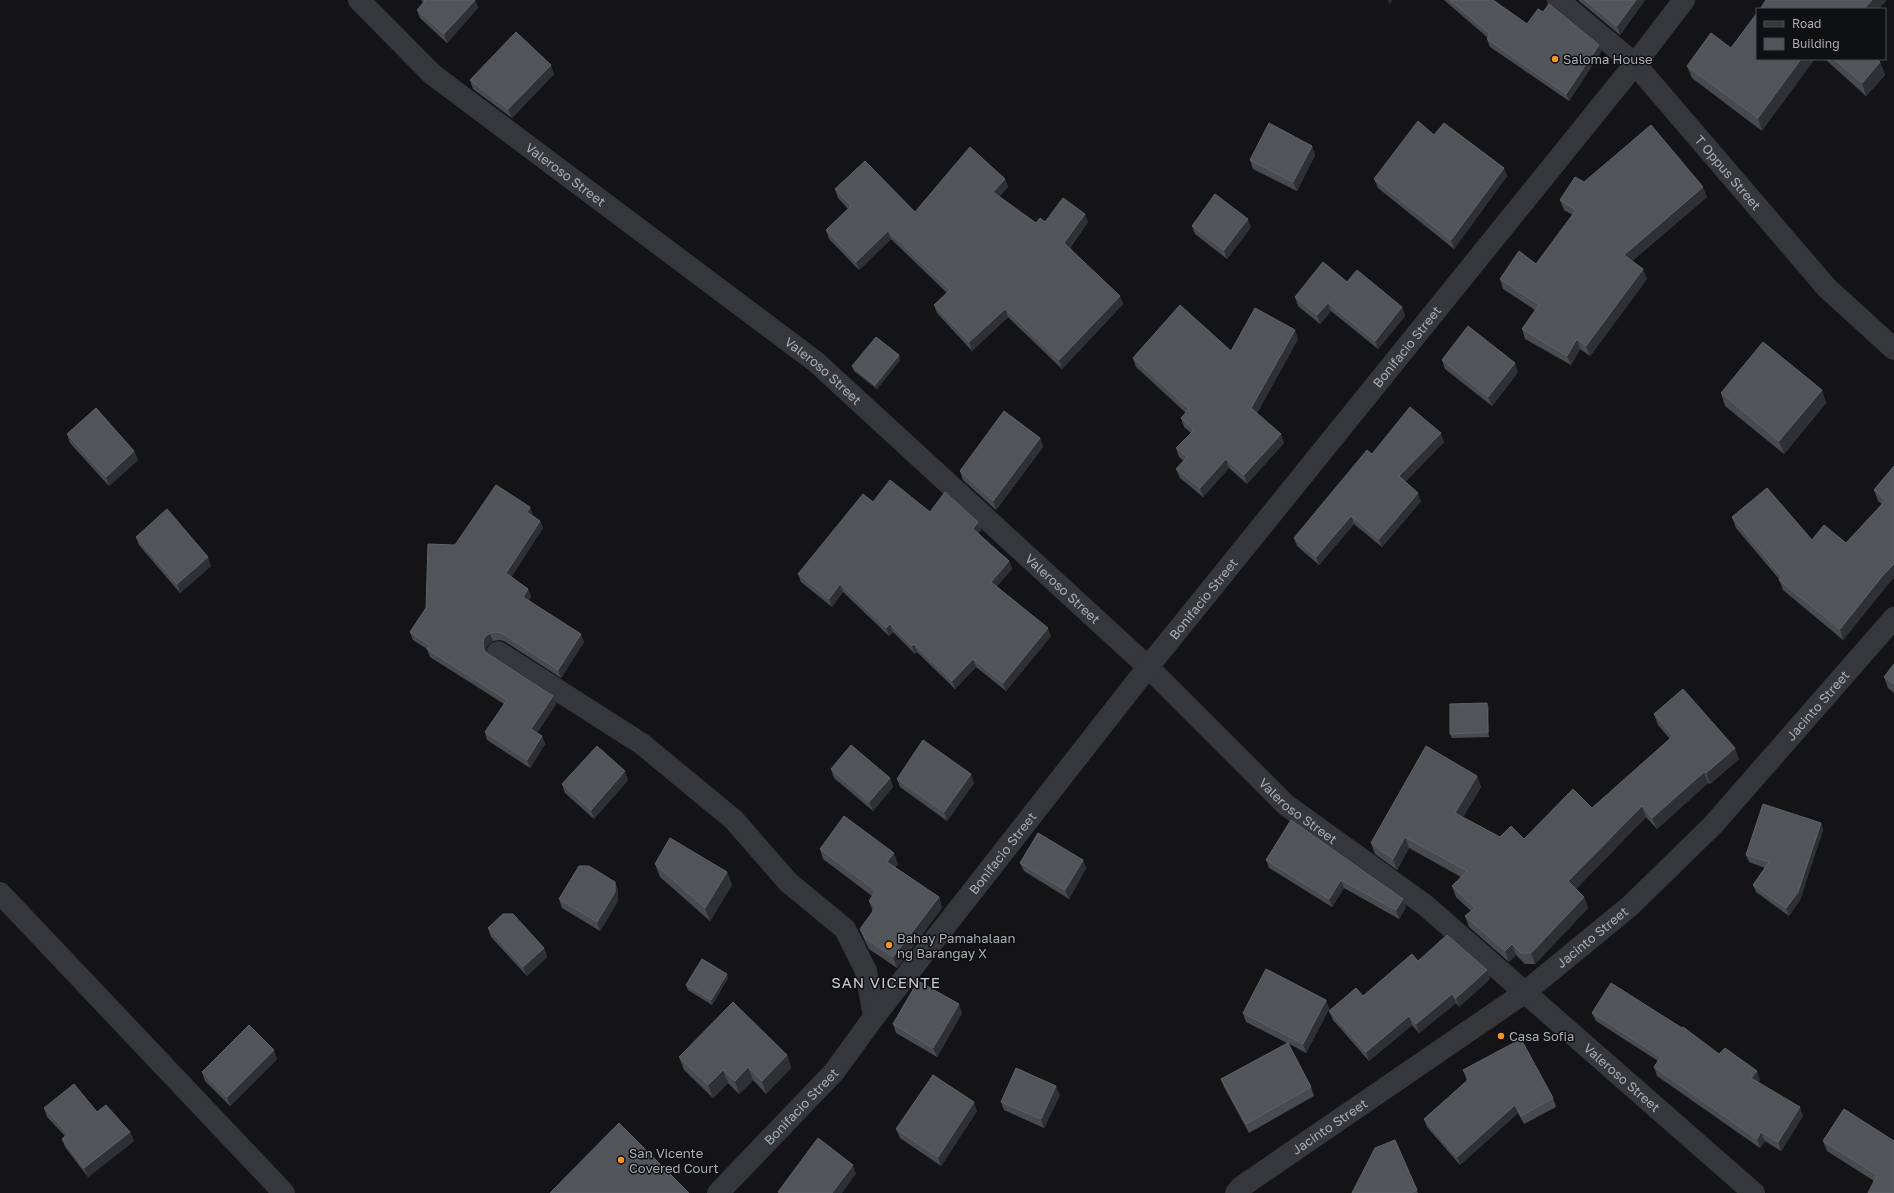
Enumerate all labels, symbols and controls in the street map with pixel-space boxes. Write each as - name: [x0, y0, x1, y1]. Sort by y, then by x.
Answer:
- legend: [1756, 8, 1886, 60]
- text: Road: [1792, 16, 1821, 31]
- text: Building: [1792, 36, 1840, 51]
- place label: Saloma House: [1563, 51, 1653, 67]
- marker: Saloma House: [1550, 54, 1560, 64]
- street label: T Oppus Street: [1691, 132, 1764, 213]
- street label: Valeroso Street: [522, 139, 609, 209]
- street label: Bonifacio Street: [1369, 303, 1444, 391]
- street label: Valeroso Street: [782, 333, 865, 408]
- street label: Valeroso Street: [1022, 550, 1104, 627]
- street label: Bonifacio Street: [1166, 555, 1241, 643]
- street label: Jacinto Street: [1783, 667, 1853, 744]
- street label: Valeroso Street: [1256, 775, 1340, 847]
- street label: Bonifacio Street: [965, 809, 1040, 897]
- street label: Jacinto Street: [1553, 903, 1631, 971]
- place label: Bahay Pamahalaan ng Barangay X: [897, 930, 1015, 961]
- marker: Bahay Pamahalaan ng Barangay X: [884, 940, 894, 950]
- district label: SAN VICENTE: [831, 973, 941, 991]
- place label: Casa Sofia: [1509, 1028, 1574, 1044]
- marker: Casa Sofia: [1496, 1031, 1506, 1041]
- street label: Valeroso Street: [1581, 1040, 1663, 1115]
- street label: Bonifacio Street: [761, 1065, 841, 1148]
- street label: Jacinto Street: [1289, 1095, 1370, 1158]
- place label: San Vicente Covered Court: [629, 1145, 719, 1176]
- marker: San Vicente Covered Court: [616, 1155, 626, 1165]

